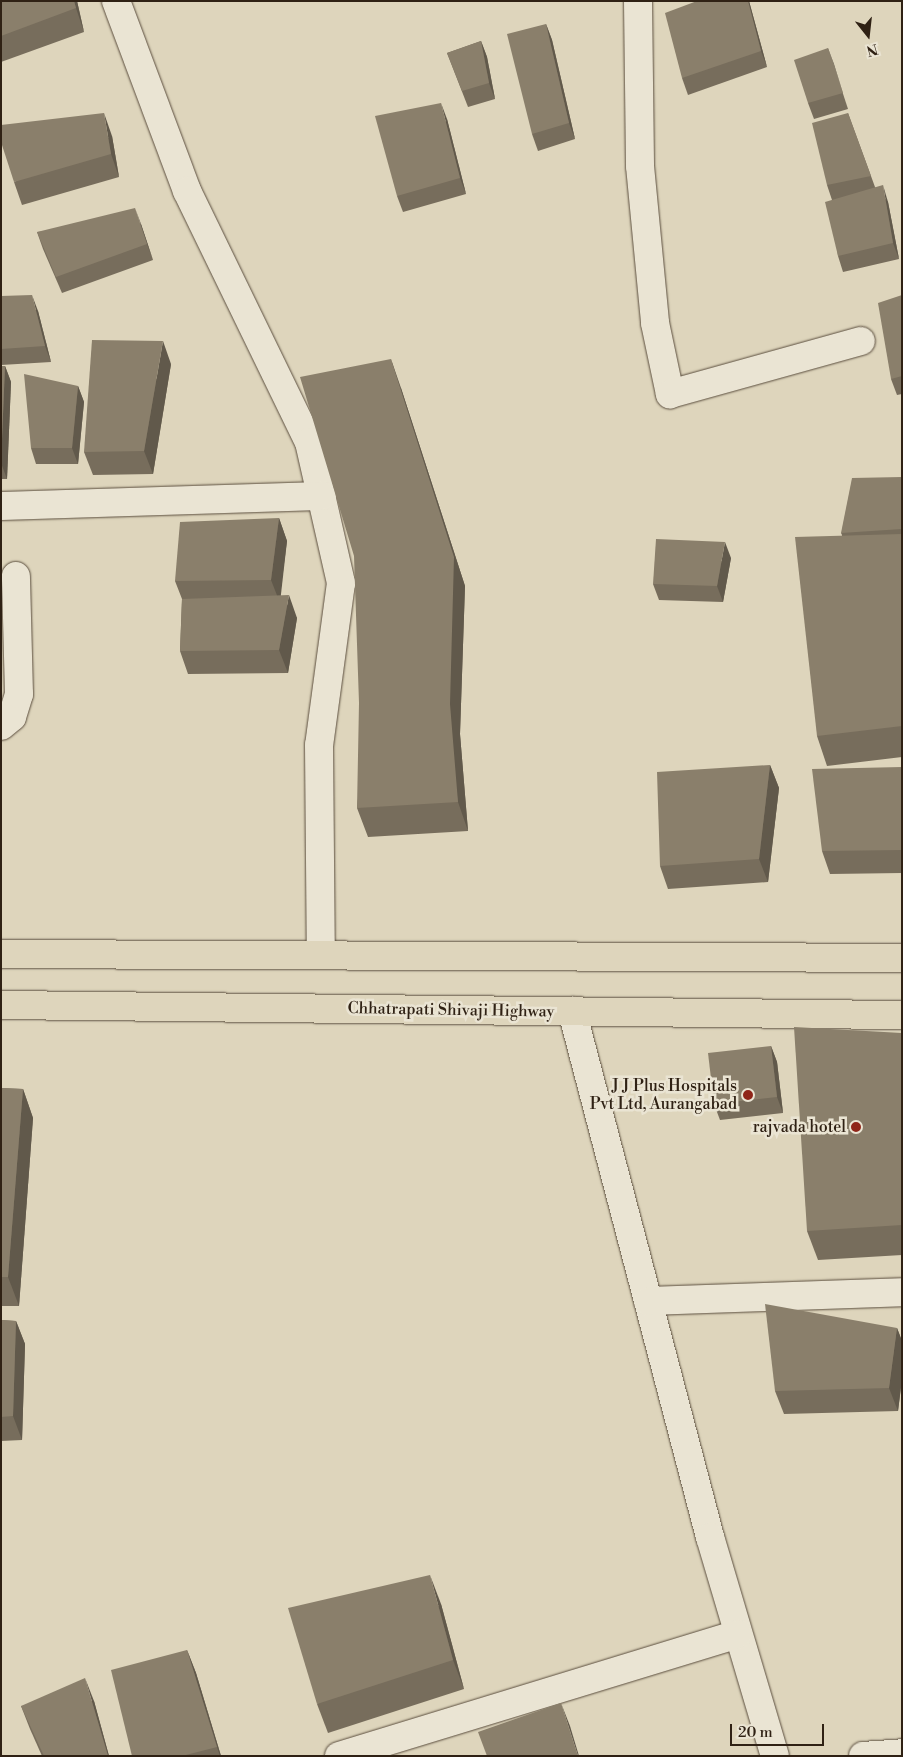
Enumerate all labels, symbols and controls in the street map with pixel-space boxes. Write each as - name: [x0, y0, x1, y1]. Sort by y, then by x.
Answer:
- north arrow: [843, 10, 893, 60]
- text: N: [864, 39, 880, 60]
- street label: Chhatrapati Shivaji Highway: [347, 999, 555, 1021]
- place label: J J Plus Hospitals Pvt Ltd, Aurangabad: [590, 1076, 737, 1114]
- marker: J J Plus Hospitals Pvt Ltd, Aurangabad: [741, 1088, 755, 1102]
- place label: rajvada hotel: [753, 1117, 846, 1137]
- marker: rajvada hotel: [850, 1121, 862, 1133]
- scale bar: [733, 1714, 827, 1746]
- text: 20 m: [738, 1723, 773, 1742]

